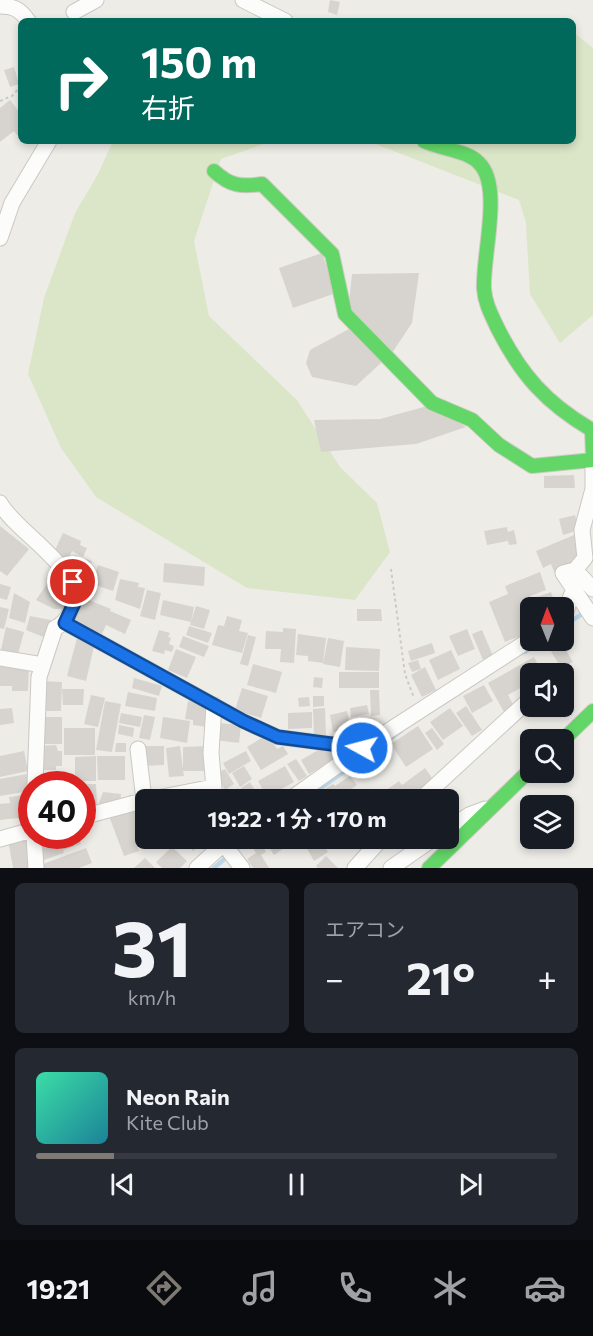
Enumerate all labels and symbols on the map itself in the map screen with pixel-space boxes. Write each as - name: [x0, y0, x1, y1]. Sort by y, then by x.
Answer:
- pin: [47, 556, 98, 607]
- north arrow: [520, 597, 574, 651]
- position arrow: [330, 716, 394, 780]
- speed limit sign: 40: [18, 771, 96, 849]

